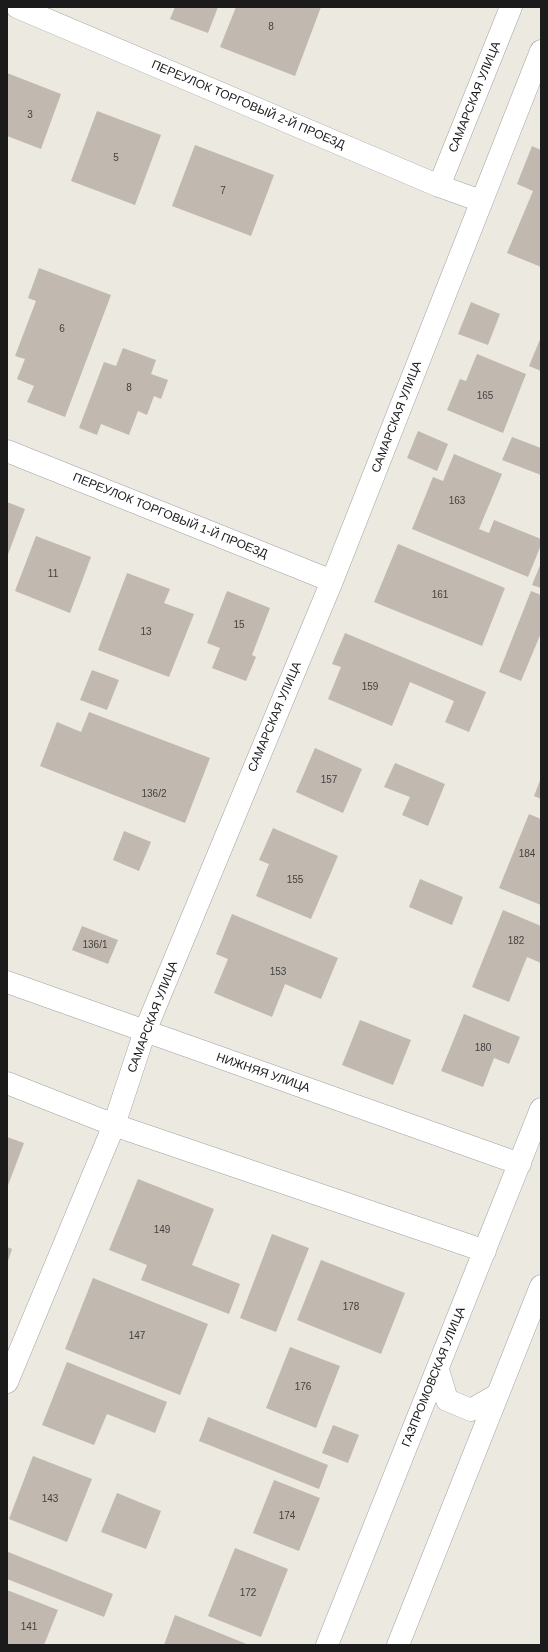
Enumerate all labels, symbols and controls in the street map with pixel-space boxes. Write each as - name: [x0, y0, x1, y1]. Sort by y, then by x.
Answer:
- house number: 8: [268, 21, 274, 33]
- street label: САМАРСКАЯ УЛИЦА: [446, 39, 504, 155]
- street label: ПЕРЕУЛОК ТОРГОВЫЙ 2-Й ПРОЕЗД: [149, 58, 347, 152]
- house number: 3: [27, 109, 33, 121]
- house number: 5: [113, 152, 119, 164]
- house number: 7: [220, 185, 226, 197]
- house number: 6: [59, 323, 65, 335]
- street label: САМАРСКАЯ УЛИЦА: [369, 359, 425, 475]
- house number: 8: [126, 382, 132, 394]
- house number: 165: [477, 390, 493, 402]
- street label: ПЕРЕУЛОК ТОРГОВЫЙ 1-Й ПРОЕЗД: [71, 470, 269, 562]
- house number: 163: [449, 495, 465, 507]
- house number: 11: [48, 568, 58, 580]
- house number: 161: [432, 589, 448, 601]
- house number: 15: [233, 619, 245, 631]
- house number: 13: [140, 626, 152, 638]
- street label: САМАРСКАЯ УЛИЦА: [245, 660, 305, 774]
- house number: 159: [362, 681, 378, 693]
- house number: 157: [321, 774, 337, 786]
- house number: 136/2: [141, 788, 167, 800]
- house number: 184: [519, 848, 535, 860]
- house number: 155: [287, 874, 303, 886]
- house number: 182: [508, 935, 524, 947]
- house number: 136/1: [82, 939, 108, 951]
- street label: САМАРСКАЯ УЛИЦА: [125, 959, 181, 1075]
- house number: 153: [270, 966, 286, 978]
- house number: 180: [475, 1042, 491, 1054]
- street label: НИЖНЯЯ УЛИЦА: [214, 1050, 312, 1096]
- house number: 149: [154, 1224, 170, 1236]
- house number: 178: [343, 1301, 359, 1313]
- street label: ГАЗПРОМОВСКАЯ УЛИЦА: [399, 1305, 469, 1449]
- house number: 147: [129, 1330, 145, 1342]
- house number: 176: [295, 1381, 311, 1393]
- house number: 143: [42, 1493, 58, 1505]
- house number: 174: [279, 1510, 295, 1522]
- house number: 172: [240, 1587, 256, 1599]
- house number: 141: [21, 1621, 37, 1633]

